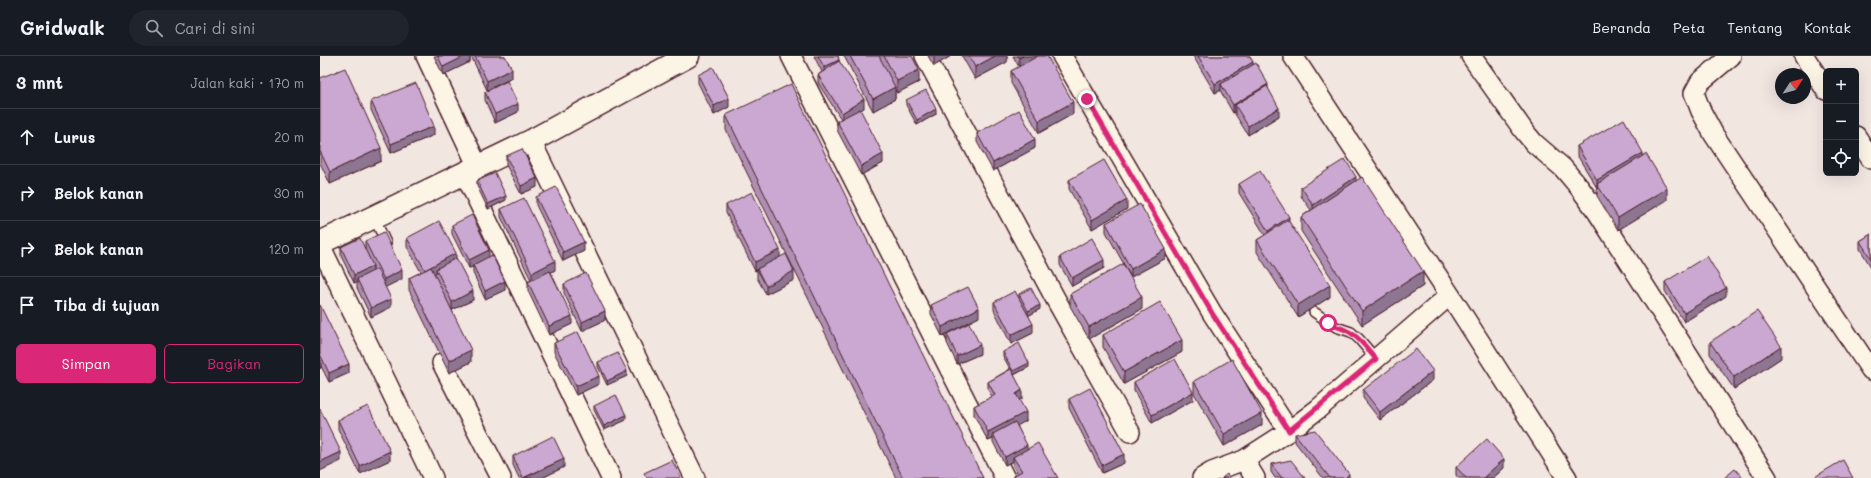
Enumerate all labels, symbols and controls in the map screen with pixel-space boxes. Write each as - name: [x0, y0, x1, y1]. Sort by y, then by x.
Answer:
- search box: [129, 10, 409, 46]
- text: Gridwalk: [20, 15, 105, 40]
- icon: search: [143, 17, 165, 39]
- text: Cari di sini: [175, 18, 255, 38]
- text: Beranda: [1593, 18, 1651, 37]
- text: Peta: [1673, 18, 1705, 37]
- text: Tentang: [1727, 18, 1782, 37]
- text: Kontak: [1804, 18, 1851, 37]
- north arrow: [1775, 68, 1811, 104]
- map controls: [1823, 68, 1859, 176]
- button: +: [1823, 68, 1859, 104]
- text: 3 mnt: [16, 71, 63, 93]
- text: Jalan kaki · 170 m: [191, 74, 304, 91]
- route end: [1078, 90, 1096, 108]
- button: −: [1823, 104, 1859, 140]
- icon: ahead: [16, 126, 38, 148]
- text: Lurus: [54, 127, 95, 147]
- text: 20 m: [274, 128, 304, 145]
- button: locate: [1823, 140, 1859, 176]
- icon: right: [16, 182, 38, 204]
- text: Belok kanan: [54, 183, 143, 203]
- text: 30 m: [274, 184, 304, 201]
- icon: right: [16, 238, 38, 260]
- text: Belok kanan: [54, 239, 143, 259]
- text: 120 m: [268, 240, 304, 257]
- icon: arrive: [16, 294, 38, 316]
- text: Tiba di tujuan: [54, 295, 159, 315]
- route start: [1319, 314, 1337, 332]
- button: Simpan: [16, 344, 156, 383]
- button: Bagikan: [164, 344, 304, 383]

